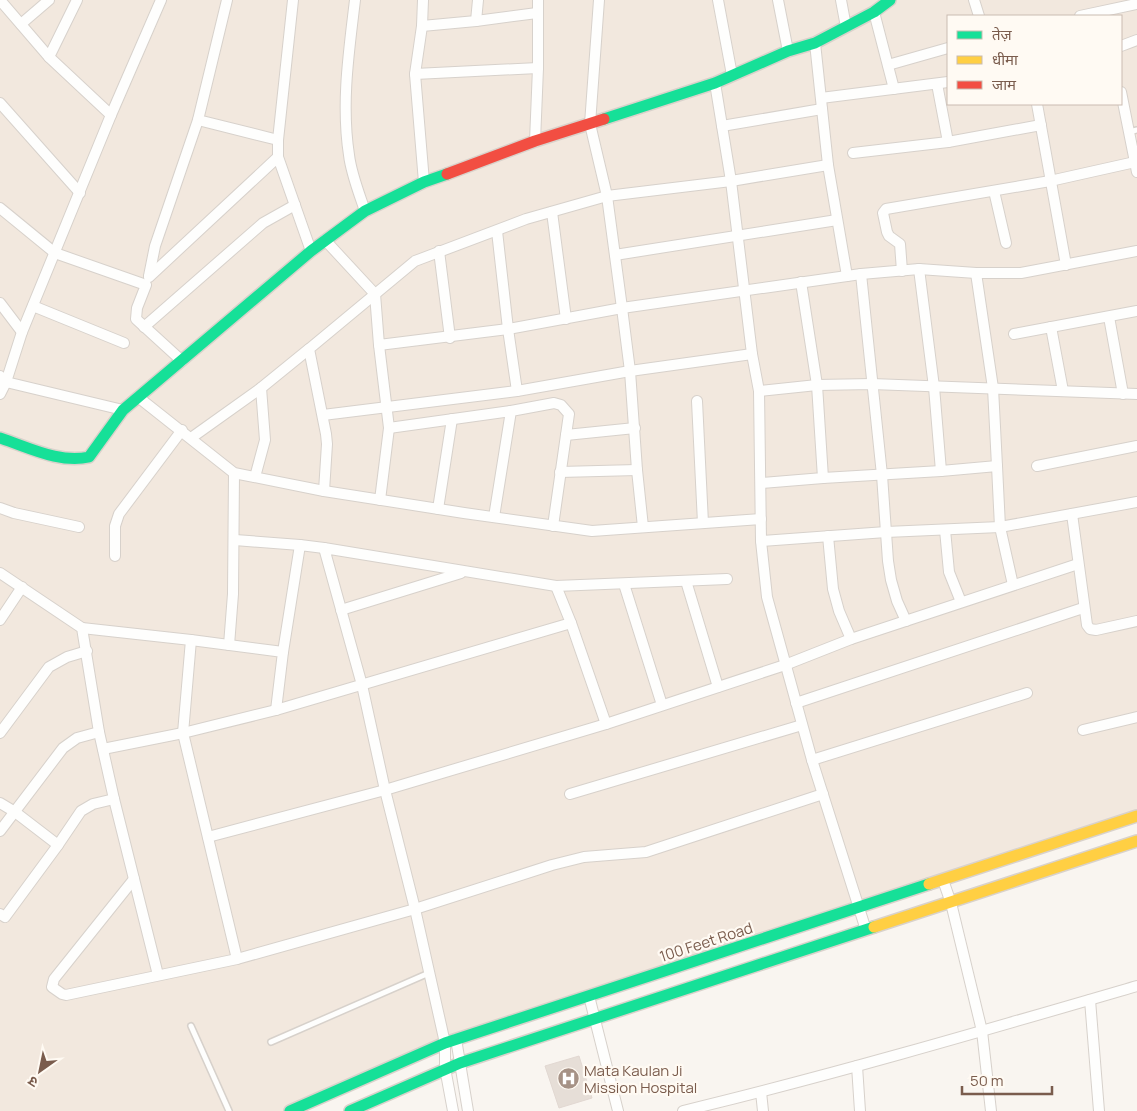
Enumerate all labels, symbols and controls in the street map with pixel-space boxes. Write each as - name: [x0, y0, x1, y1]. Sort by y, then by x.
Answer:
- legend: [947, 15, 1122, 105]
- text: तेज़: [992, 24, 1013, 45]
- text: धीमा: [992, 49, 1019, 70]
- text: जाम: [992, 74, 1017, 95]
- street label: 100 Feet Road: [657, 917, 755, 967]
- north arrow: [15, 1046, 65, 1096]
- place label: Mata Kaulan Ji Mission Hospital: [584, 1060, 697, 1098]
- scale bar: [962, 1064, 1052, 1096]
- hospital icon: Mata Kaulan Ji Mission Hospital: [556, 1067, 580, 1091]
- text: 50 m: [970, 1070, 1004, 1091]
- text: उ: [23, 1072, 41, 1093]

